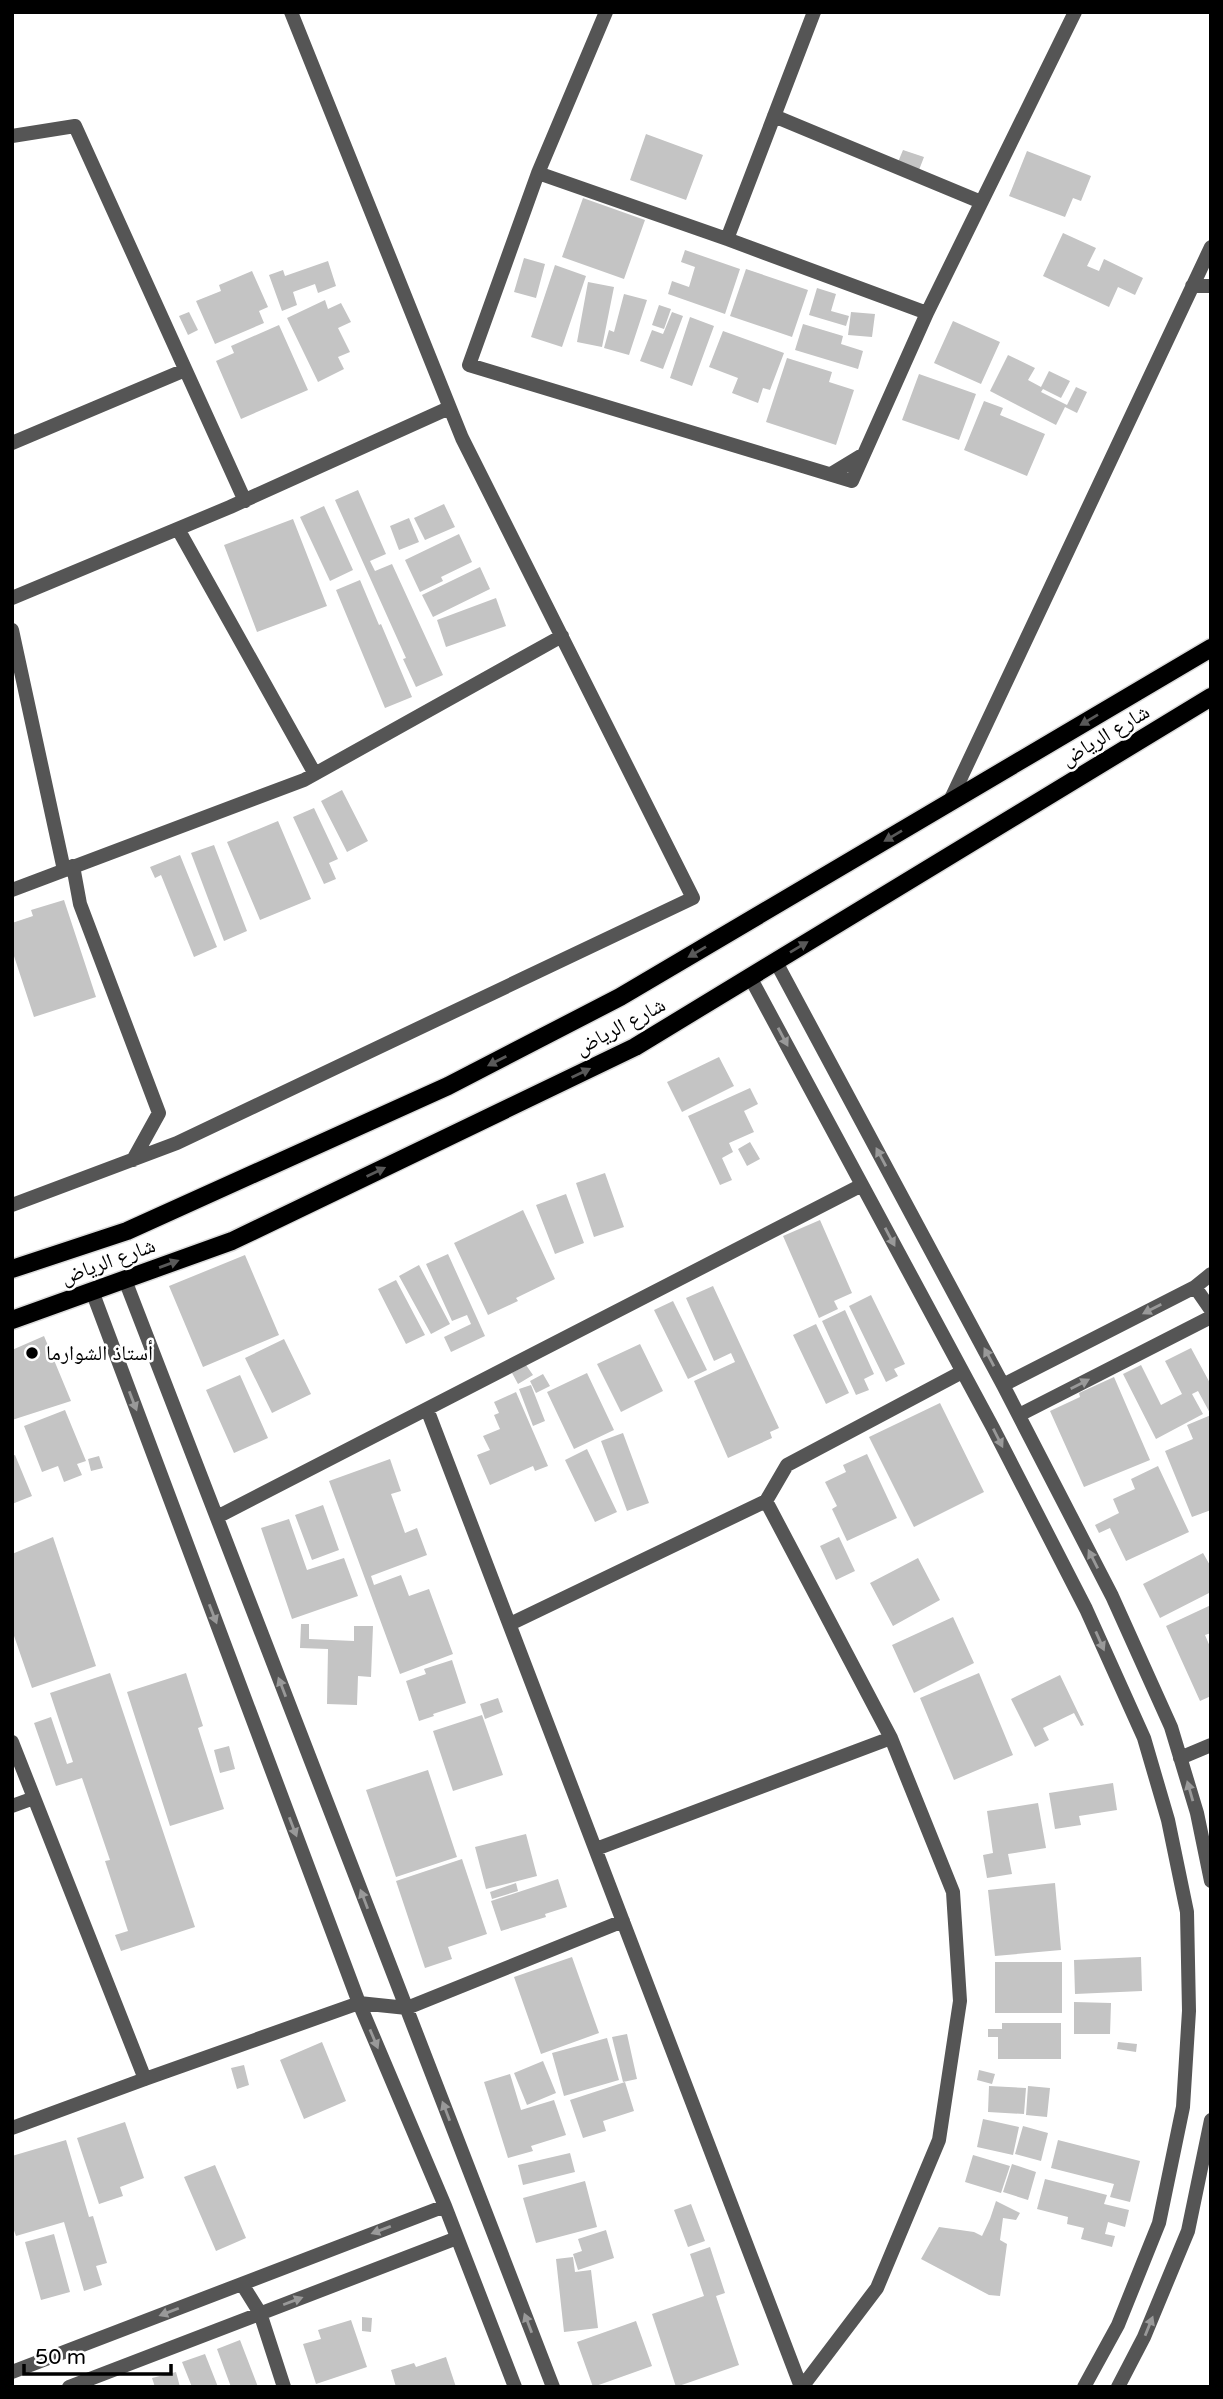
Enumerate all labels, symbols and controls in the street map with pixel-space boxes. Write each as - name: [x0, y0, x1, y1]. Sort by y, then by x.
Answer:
- street label: شارع الرياض: [1056, 699, 1154, 772]
- one-way arrow: [1079, 714, 1098, 727]
- one-way arrow: [883, 830, 902, 842]
- one-way arrow: [790, 941, 809, 954]
- one-way arrow: [687, 946, 707, 958]
- street label: شارع الرياض: [571, 992, 670, 1061]
- one-way arrow: [777, 1027, 789, 1047]
- one-way arrow: [487, 1055, 507, 1066]
- one-way arrow: [571, 1067, 591, 1079]
- one-way arrow: [875, 1147, 887, 1166]
- one-way arrow: [366, 1166, 386, 1177]
- one-way arrow: [884, 1228, 896, 1248]
- street label: شارع الرياض: [57, 1233, 159, 1290]
- one-way arrow: [158, 1258, 179, 1269]
- one-way arrow: [1142, 1303, 1162, 1314]
- place label: أستاذ الشوارما: [46, 1340, 153, 1366]
- marker: أستاذ الشوارما: [24, 1345, 40, 1361]
- one-way arrow: [983, 1347, 994, 1367]
- one-way arrow: [1070, 1378, 1090, 1389]
- one-way arrow: [128, 1391, 139, 1412]
- one-way arrow: [992, 1428, 1003, 1448]
- one-way arrow: [1087, 1549, 1099, 1569]
- one-way arrow: [208, 1604, 219, 1625]
- one-way arrow: [1094, 1631, 1106, 1651]
- one-way arrow: [277, 1676, 288, 1697]
- one-way arrow: [1185, 1780, 1195, 1801]
- one-way arrow: [288, 1817, 299, 1838]
- one-way arrow: [359, 1888, 370, 1909]
- one-way arrow: [369, 2029, 380, 2050]
- one-way arrow: [441, 2100, 452, 2121]
- one-way arrow: [371, 2225, 392, 2236]
- one-way arrow: [282, 2295, 303, 2306]
- one-way arrow: [158, 2307, 179, 2318]
- one-way arrow: [523, 2313, 534, 2334]
- one-way arrow: [1143, 2316, 1155, 2336]
- scale bar: [24, 2332, 172, 2376]
- text: 50 m: [35, 2345, 86, 2370]

